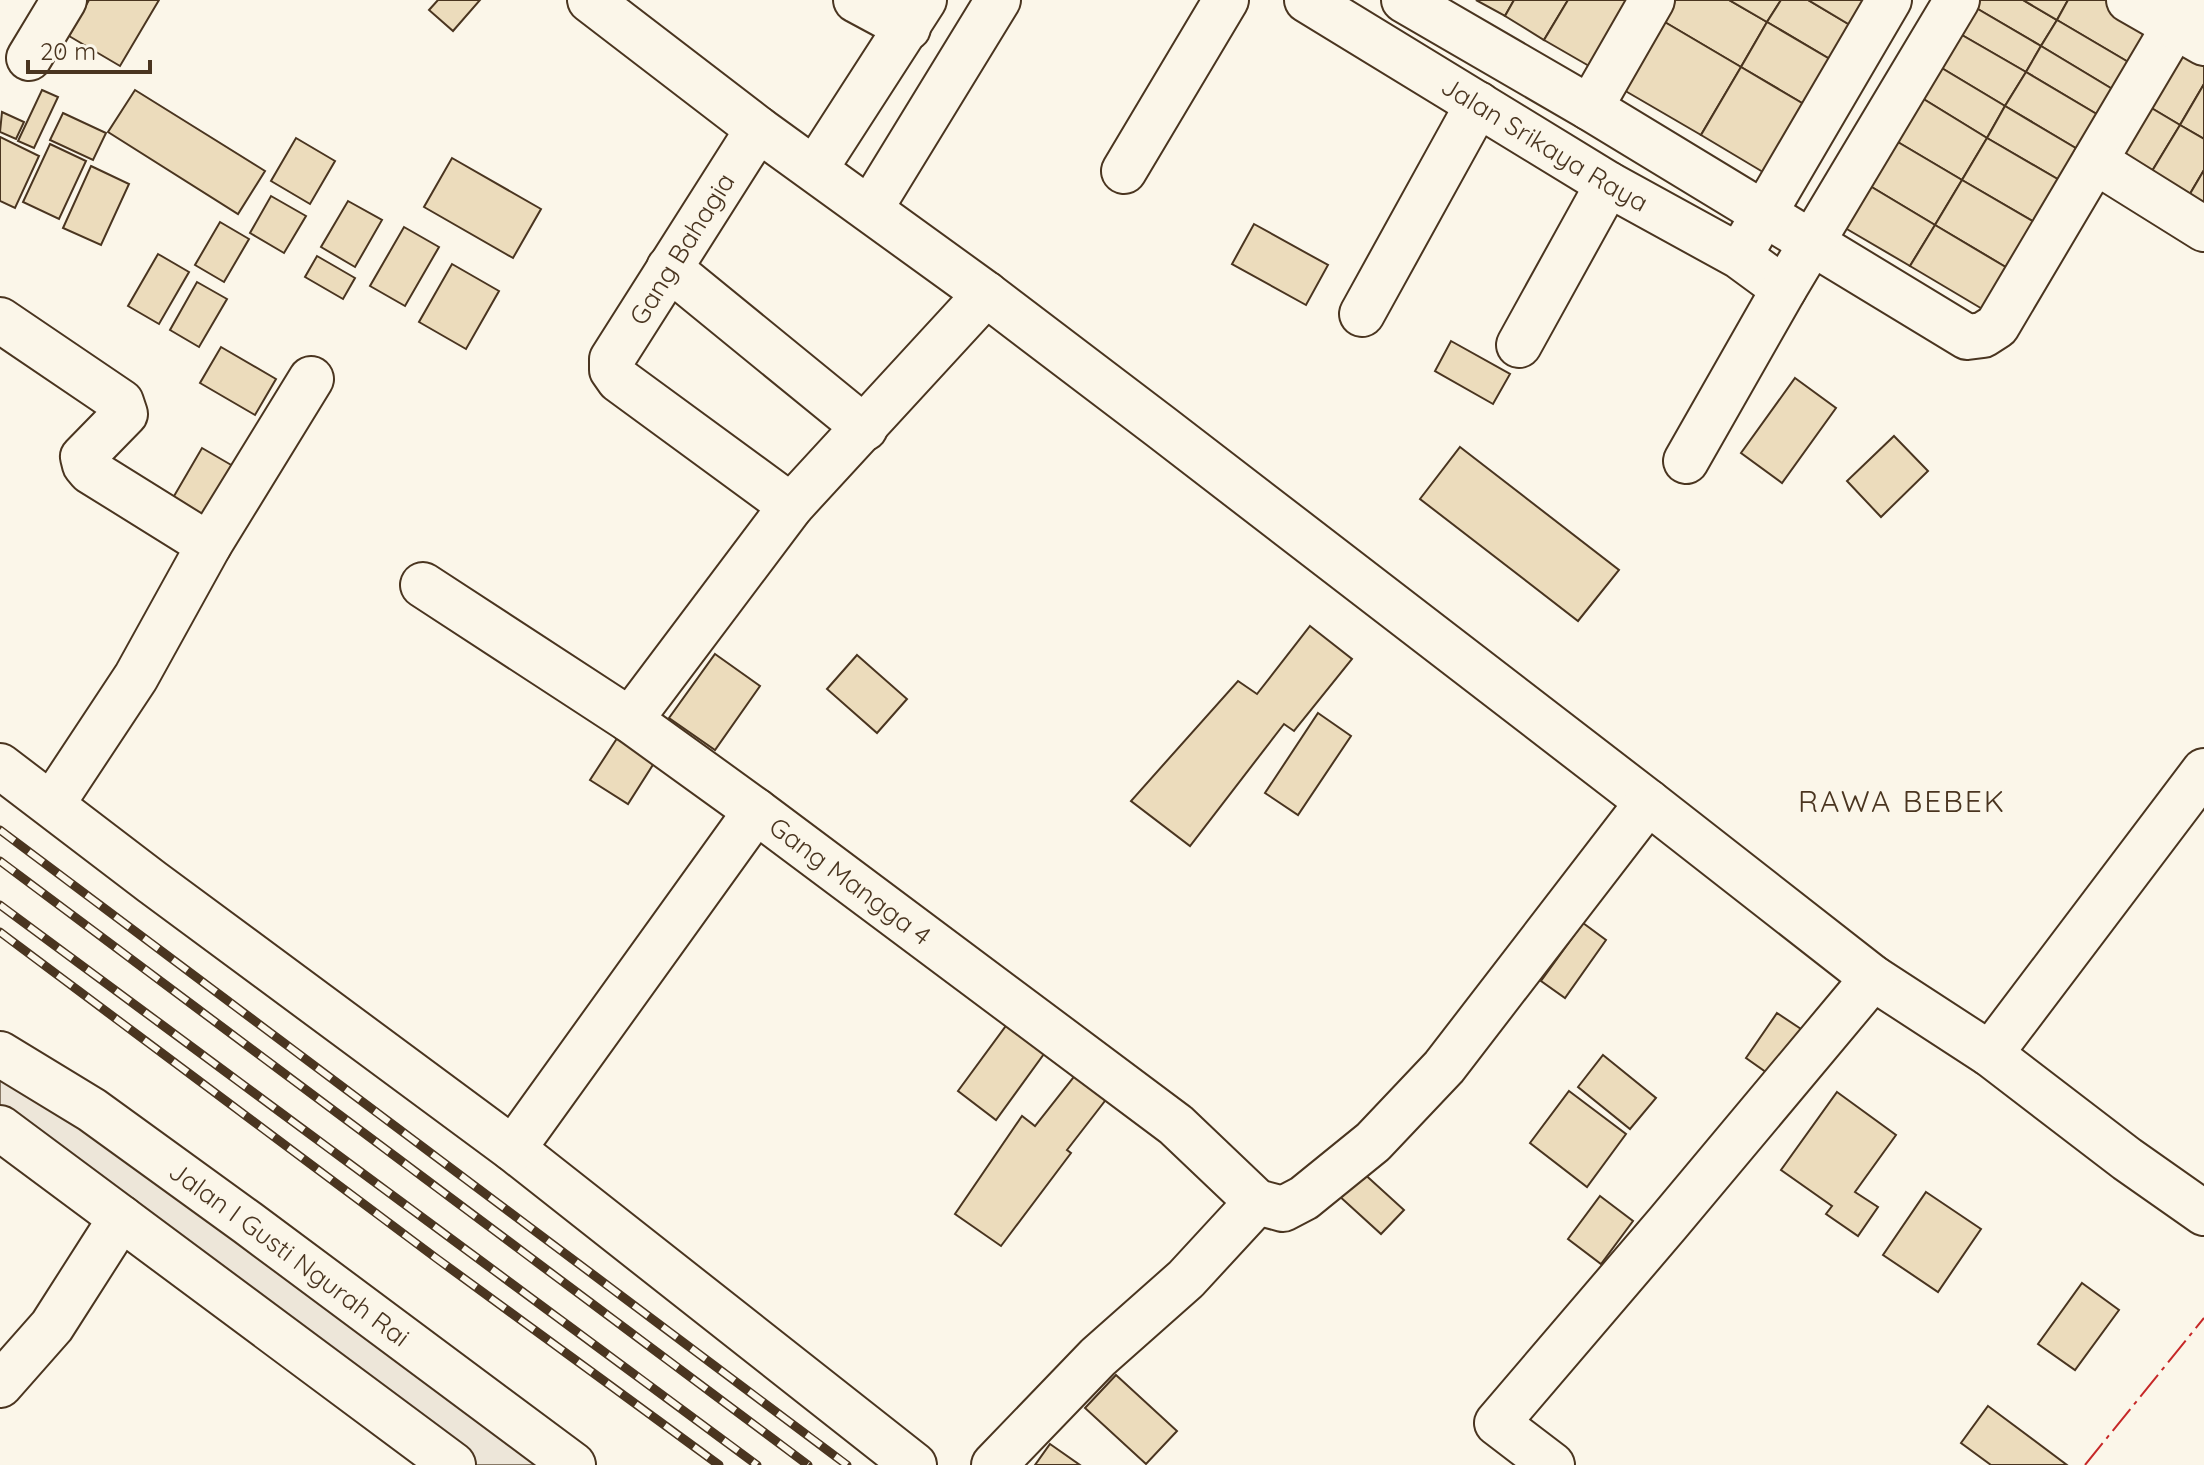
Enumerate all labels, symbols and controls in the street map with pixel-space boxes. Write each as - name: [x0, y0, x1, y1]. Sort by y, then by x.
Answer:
- scale bar: [28, 24, 150, 74]
- text: 20 m: [40, 36, 96, 66]
- street label: Jalan Srikaya Raya: [1435, 69, 1654, 219]
- street label: Gang Bahagia: [622, 167, 741, 331]
- district label: RAWA BEBEK: [1798, 782, 2006, 820]
- street label: Gang Mangga 4: [763, 810, 938, 952]
- street label: Jalan I Gusti Ngurah Rai: [163, 1154, 416, 1354]

